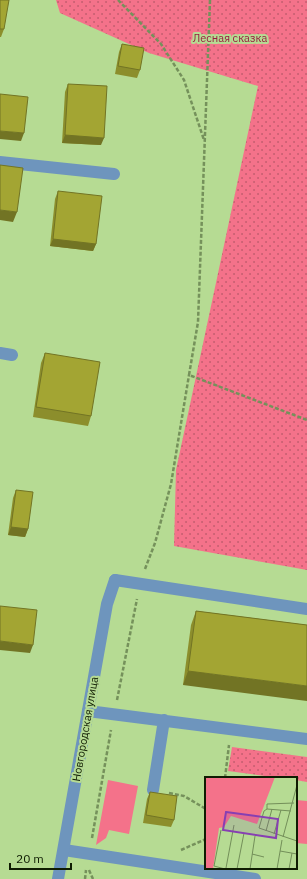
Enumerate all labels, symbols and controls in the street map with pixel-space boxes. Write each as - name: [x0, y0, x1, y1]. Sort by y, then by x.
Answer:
- park label: Лесная сказка: [193, 31, 267, 45]
- street label: Новгородская улица: [69, 675, 101, 783]
- inset map: [205, 777, 297, 869]
- scale bar: [10, 845, 71, 871]
- text: 20 m: [16, 851, 44, 866]

